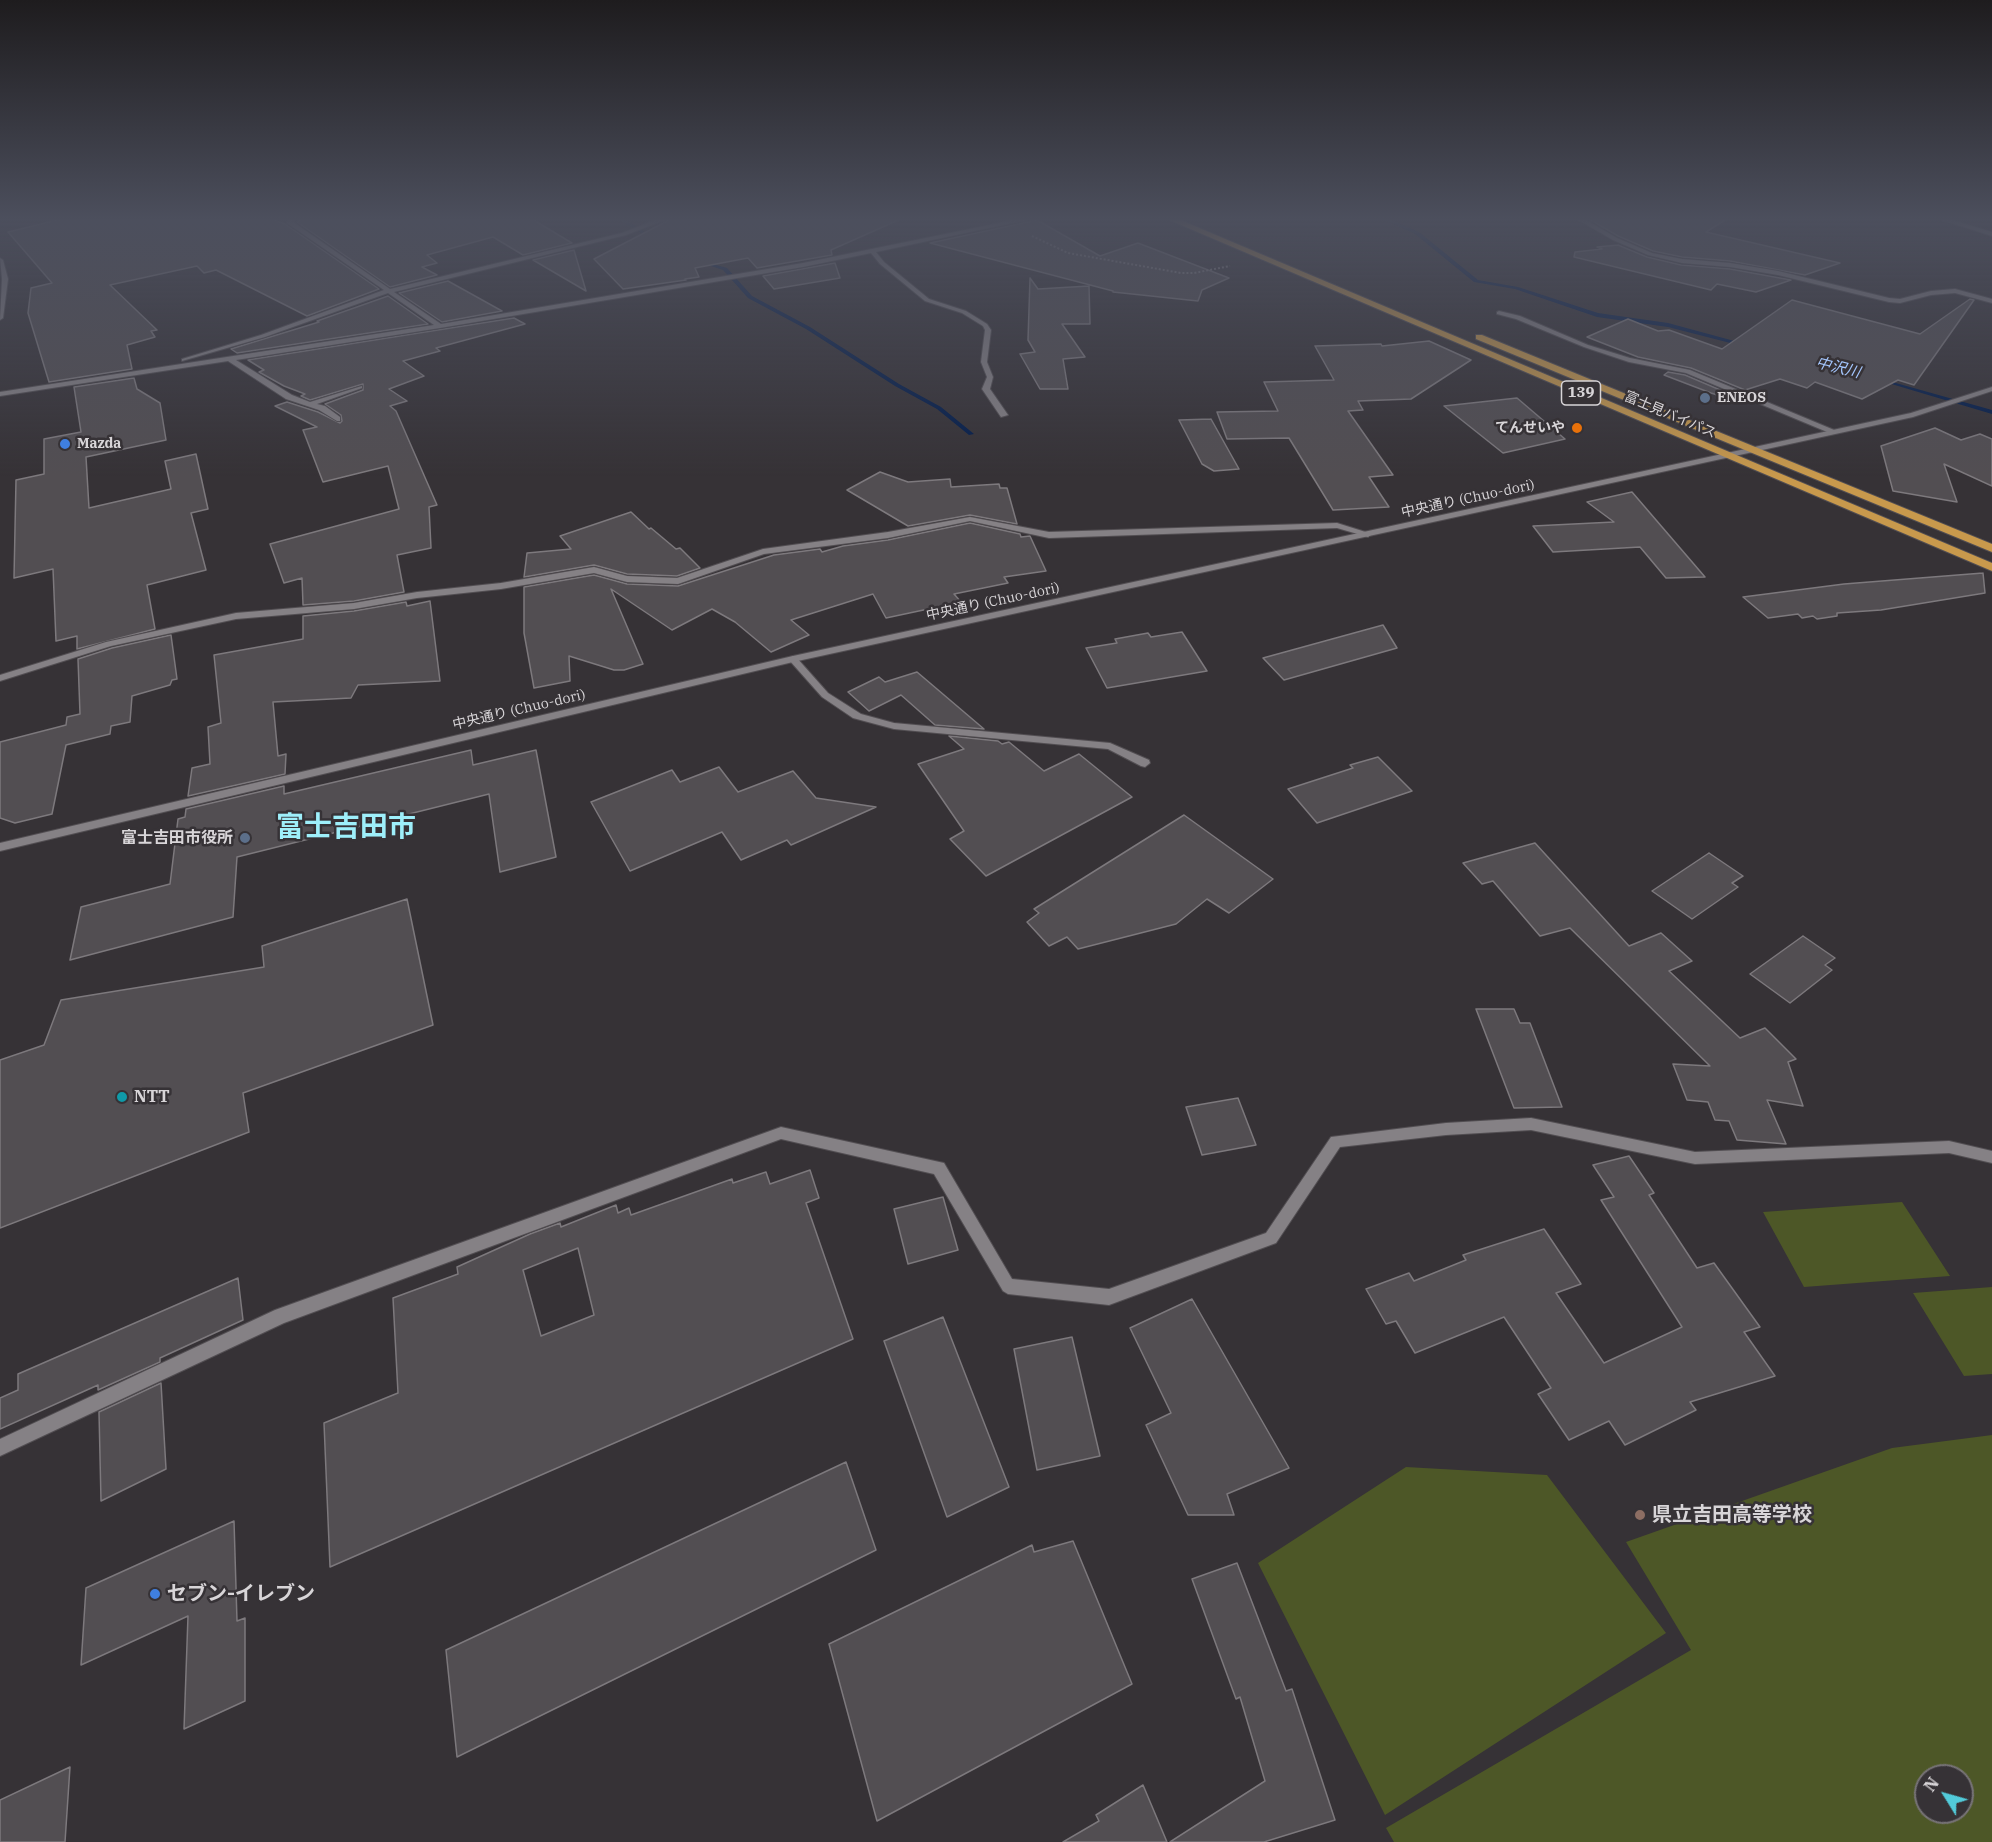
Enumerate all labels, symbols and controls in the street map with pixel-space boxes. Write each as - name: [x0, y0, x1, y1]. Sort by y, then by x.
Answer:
- water label: 中沢川: [1814, 354, 1862, 382]
- road number: 139: [1562, 381, 1600, 405]
- street label: 富士見バイパス: [1622, 388, 1718, 442]
- place label: ENEOS: [1717, 390, 1766, 406]
- marker: ENEOS: [1698, 391, 1712, 405]
- place label: てんせいや: [1495, 420, 1565, 436]
- marker: てんせいや: [1570, 421, 1584, 435]
- place label: Mazda: [77, 436, 121, 452]
- marker: Mazda: [58, 437, 72, 451]
- street label: 中央通り (Chuo-dori): [1400, 477, 1536, 521]
- street label: 中央通り (Chuo-dori): [925, 580, 1061, 624]
- street label: 中央通り (Chuo-dori): [451, 687, 587, 733]
- district label: 富士吉田市: [276, 811, 416, 845]
- place label: 富士吉田市役所: [121, 828, 233, 848]
- marker: 富士吉田市役所: [238, 831, 252, 845]
- place label: NTT: [134, 1087, 170, 1107]
- marker: NTT: [115, 1090, 129, 1104]
- place label: 県立吉田高等学校: [1652, 1503, 1812, 1527]
- marker: 県立吉田高等学校: [1633, 1508, 1647, 1522]
- place label: セブン-イレブン: [167, 1582, 315, 1606]
- marker: セブン-イレブン: [148, 1587, 162, 1601]
- north arrow: [1914, 1764, 1974, 1824]
- text: N: [1919, 1773, 1943, 1795]

